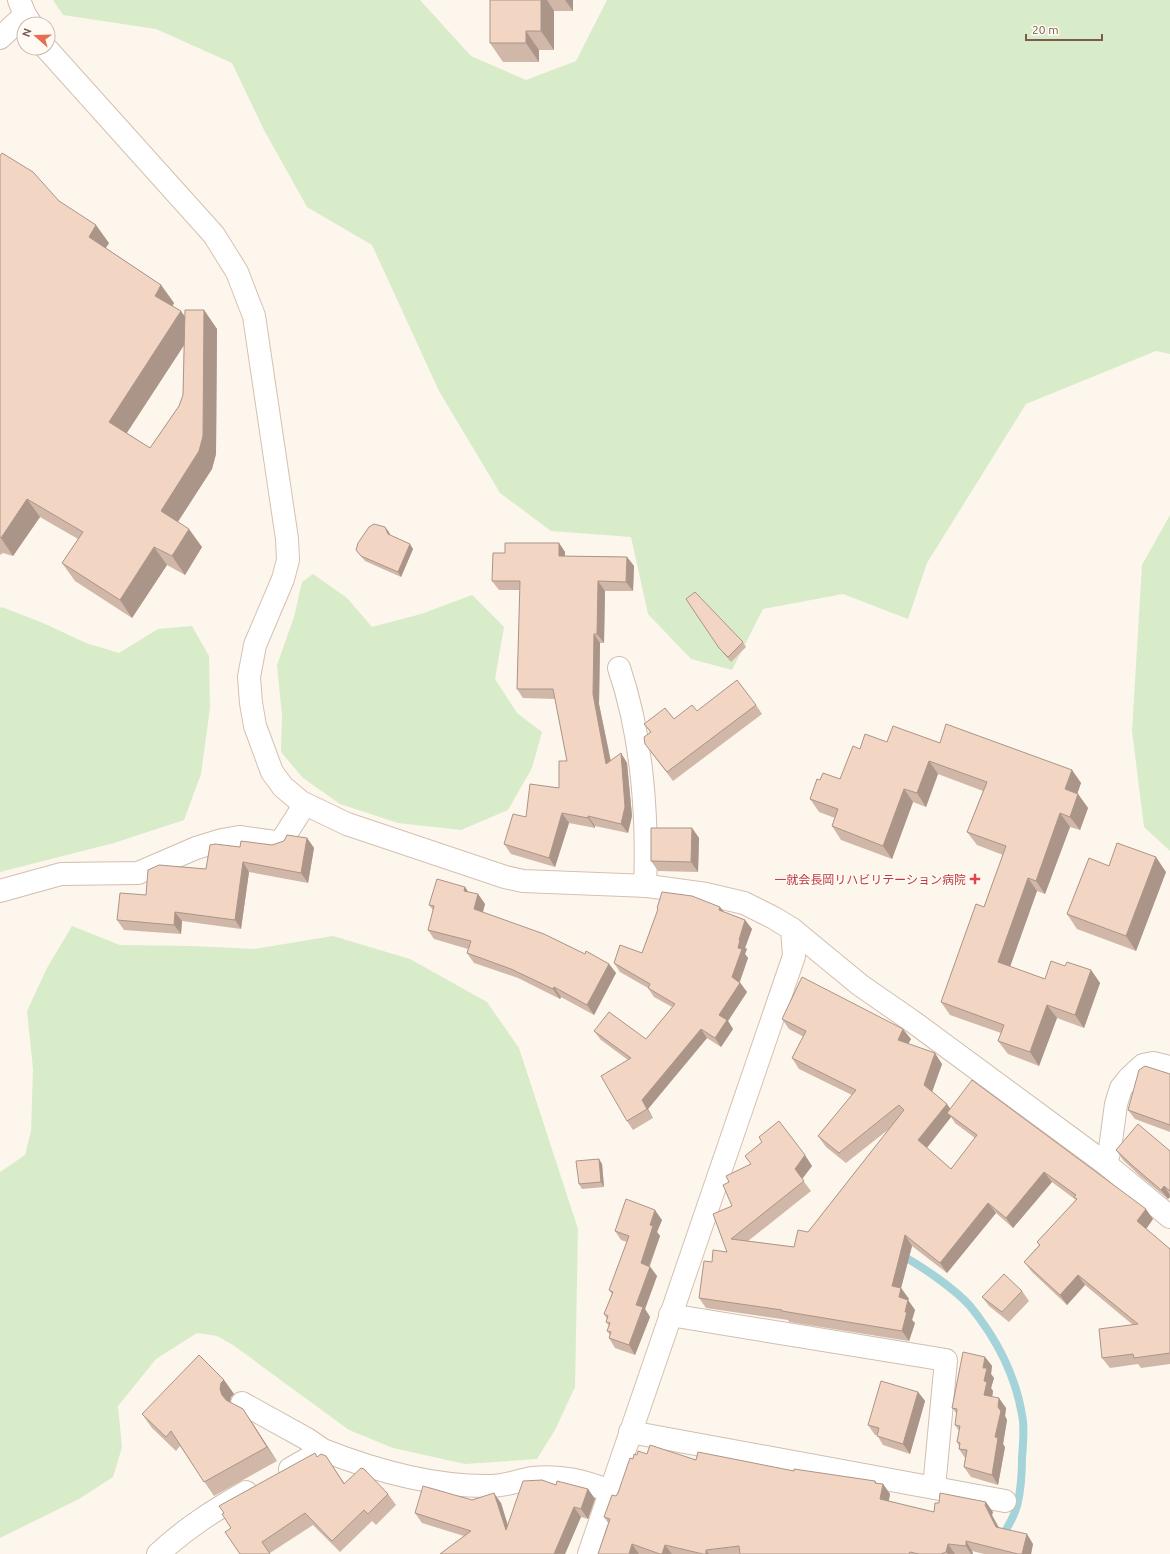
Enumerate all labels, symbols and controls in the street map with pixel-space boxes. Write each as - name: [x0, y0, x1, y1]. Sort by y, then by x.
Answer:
- north arrow: [16, 16, 56, 56]
- scale bar: [1026, 16, 1102, 42]
- text: 20 m: [1032, 23, 1059, 36]
- text: N: [20, 27, 34, 38]
- place label: 一就会長岡リハビリテーション病院: [774, 873, 966, 886]
- marker: 一就会長岡リハビリテーション病院: [969, 873, 981, 885]

